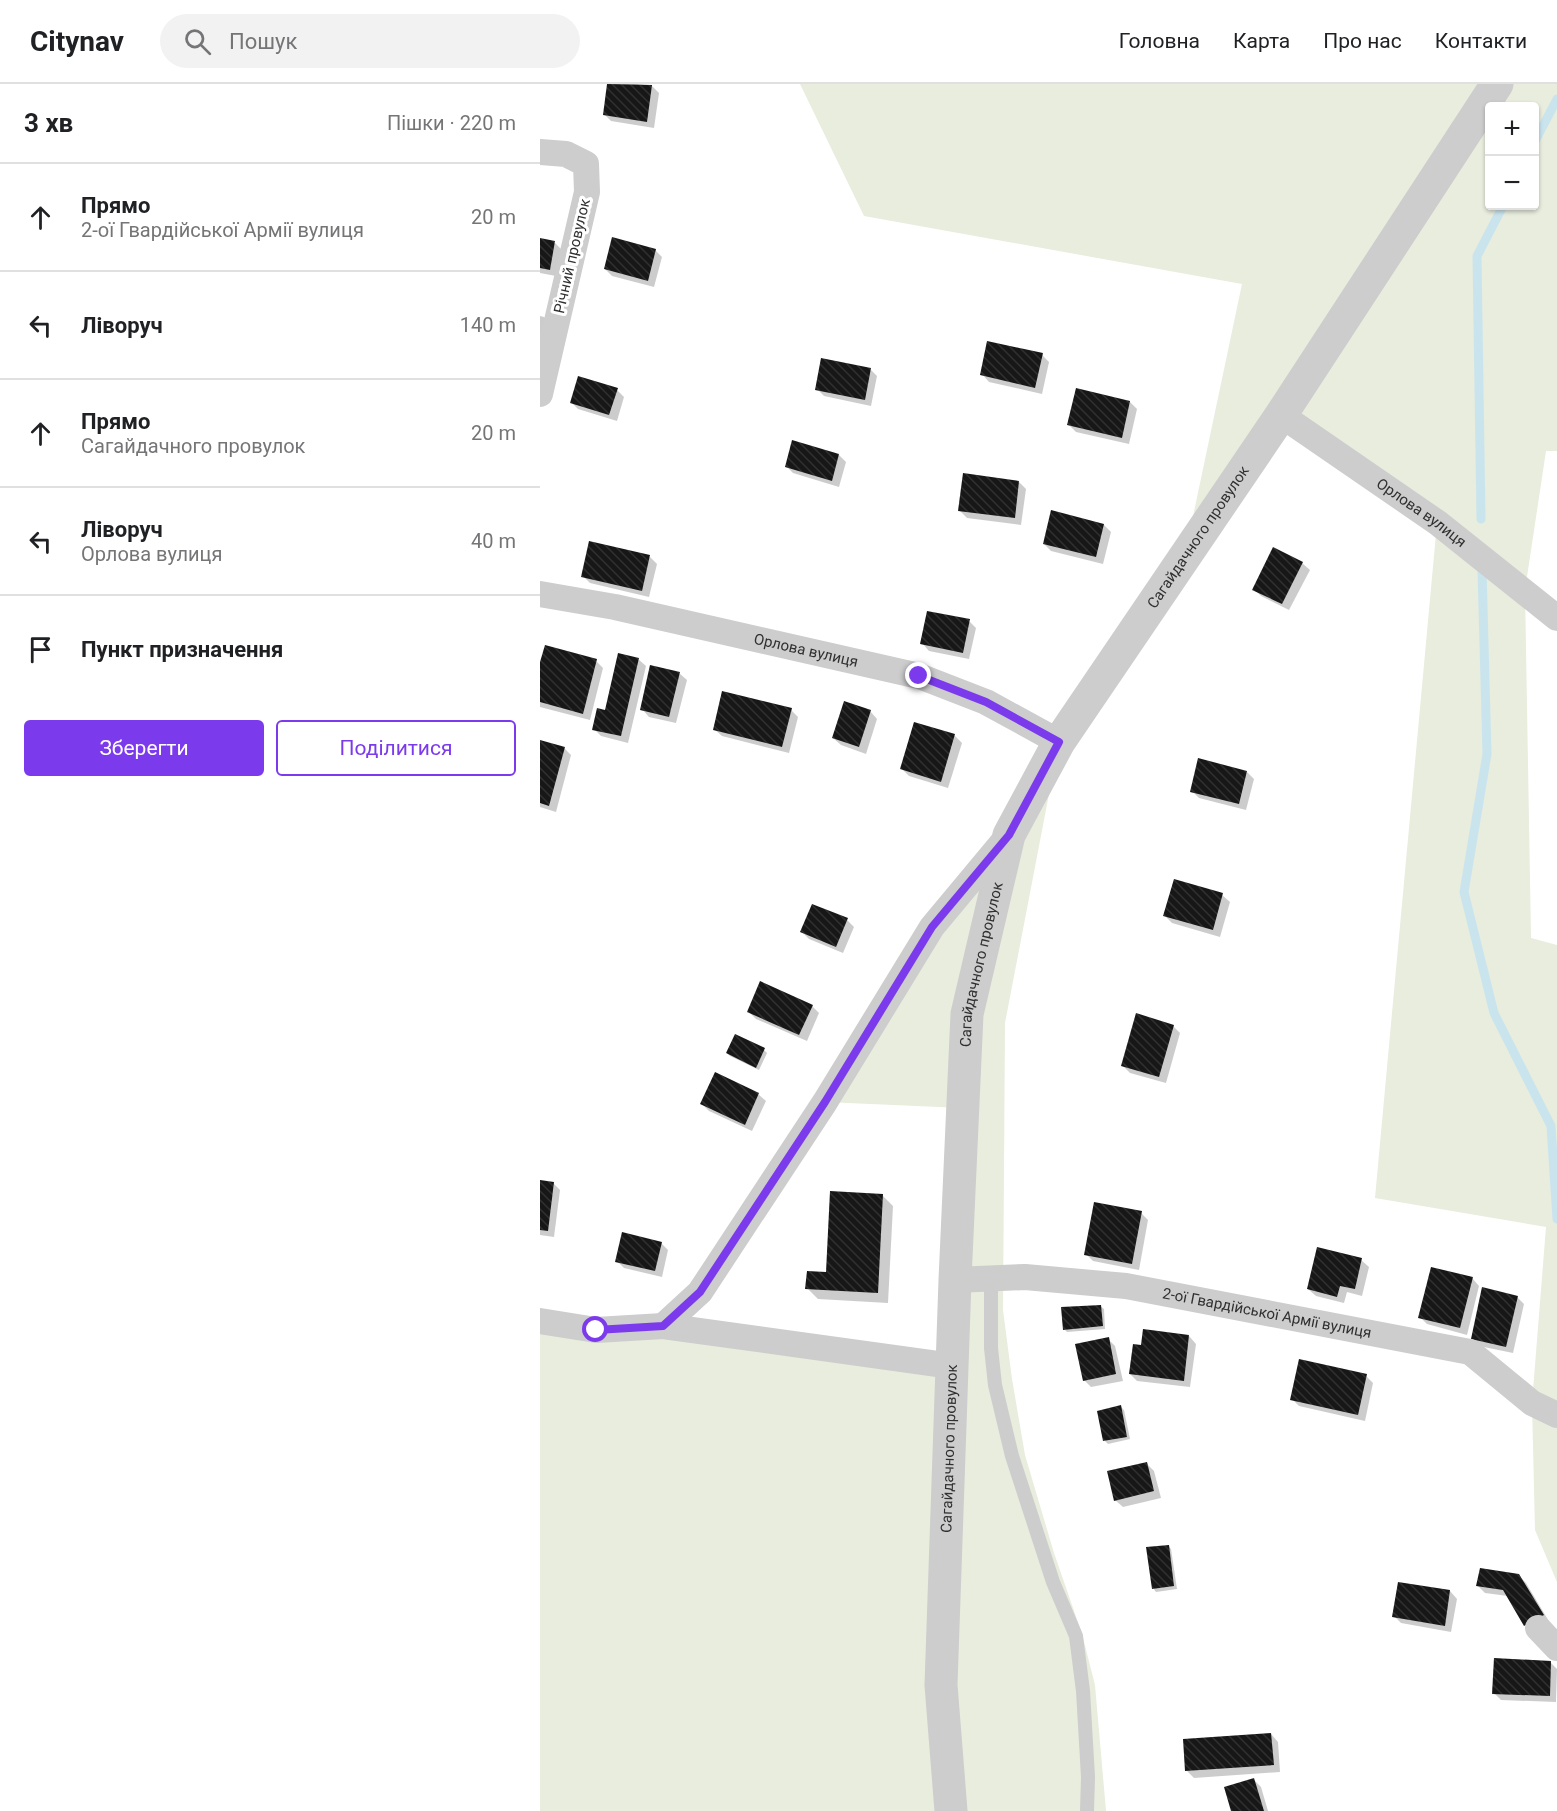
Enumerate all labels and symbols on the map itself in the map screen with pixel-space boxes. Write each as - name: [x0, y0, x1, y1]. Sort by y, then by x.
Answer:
- street label: Річний провулок: [550, 197, 594, 315]
- street label: Сагайдачного провулок: [1143, 462, 1253, 612]
- street label: Орлова вулиця: [1373, 474, 1470, 551]
- street label: Орлова вулиця: [752, 630, 860, 671]
- route end: [905, 662, 931, 688]
- street label: Сагайдачного провулок: [957, 880, 1007, 1048]
- street label: 2-ої Гвардійської Армії вулиця: [1161, 1284, 1373, 1342]
- route start: [582, 1316, 608, 1342]
- street label: Сагайдачного провулок: [937, 1364, 961, 1533]

